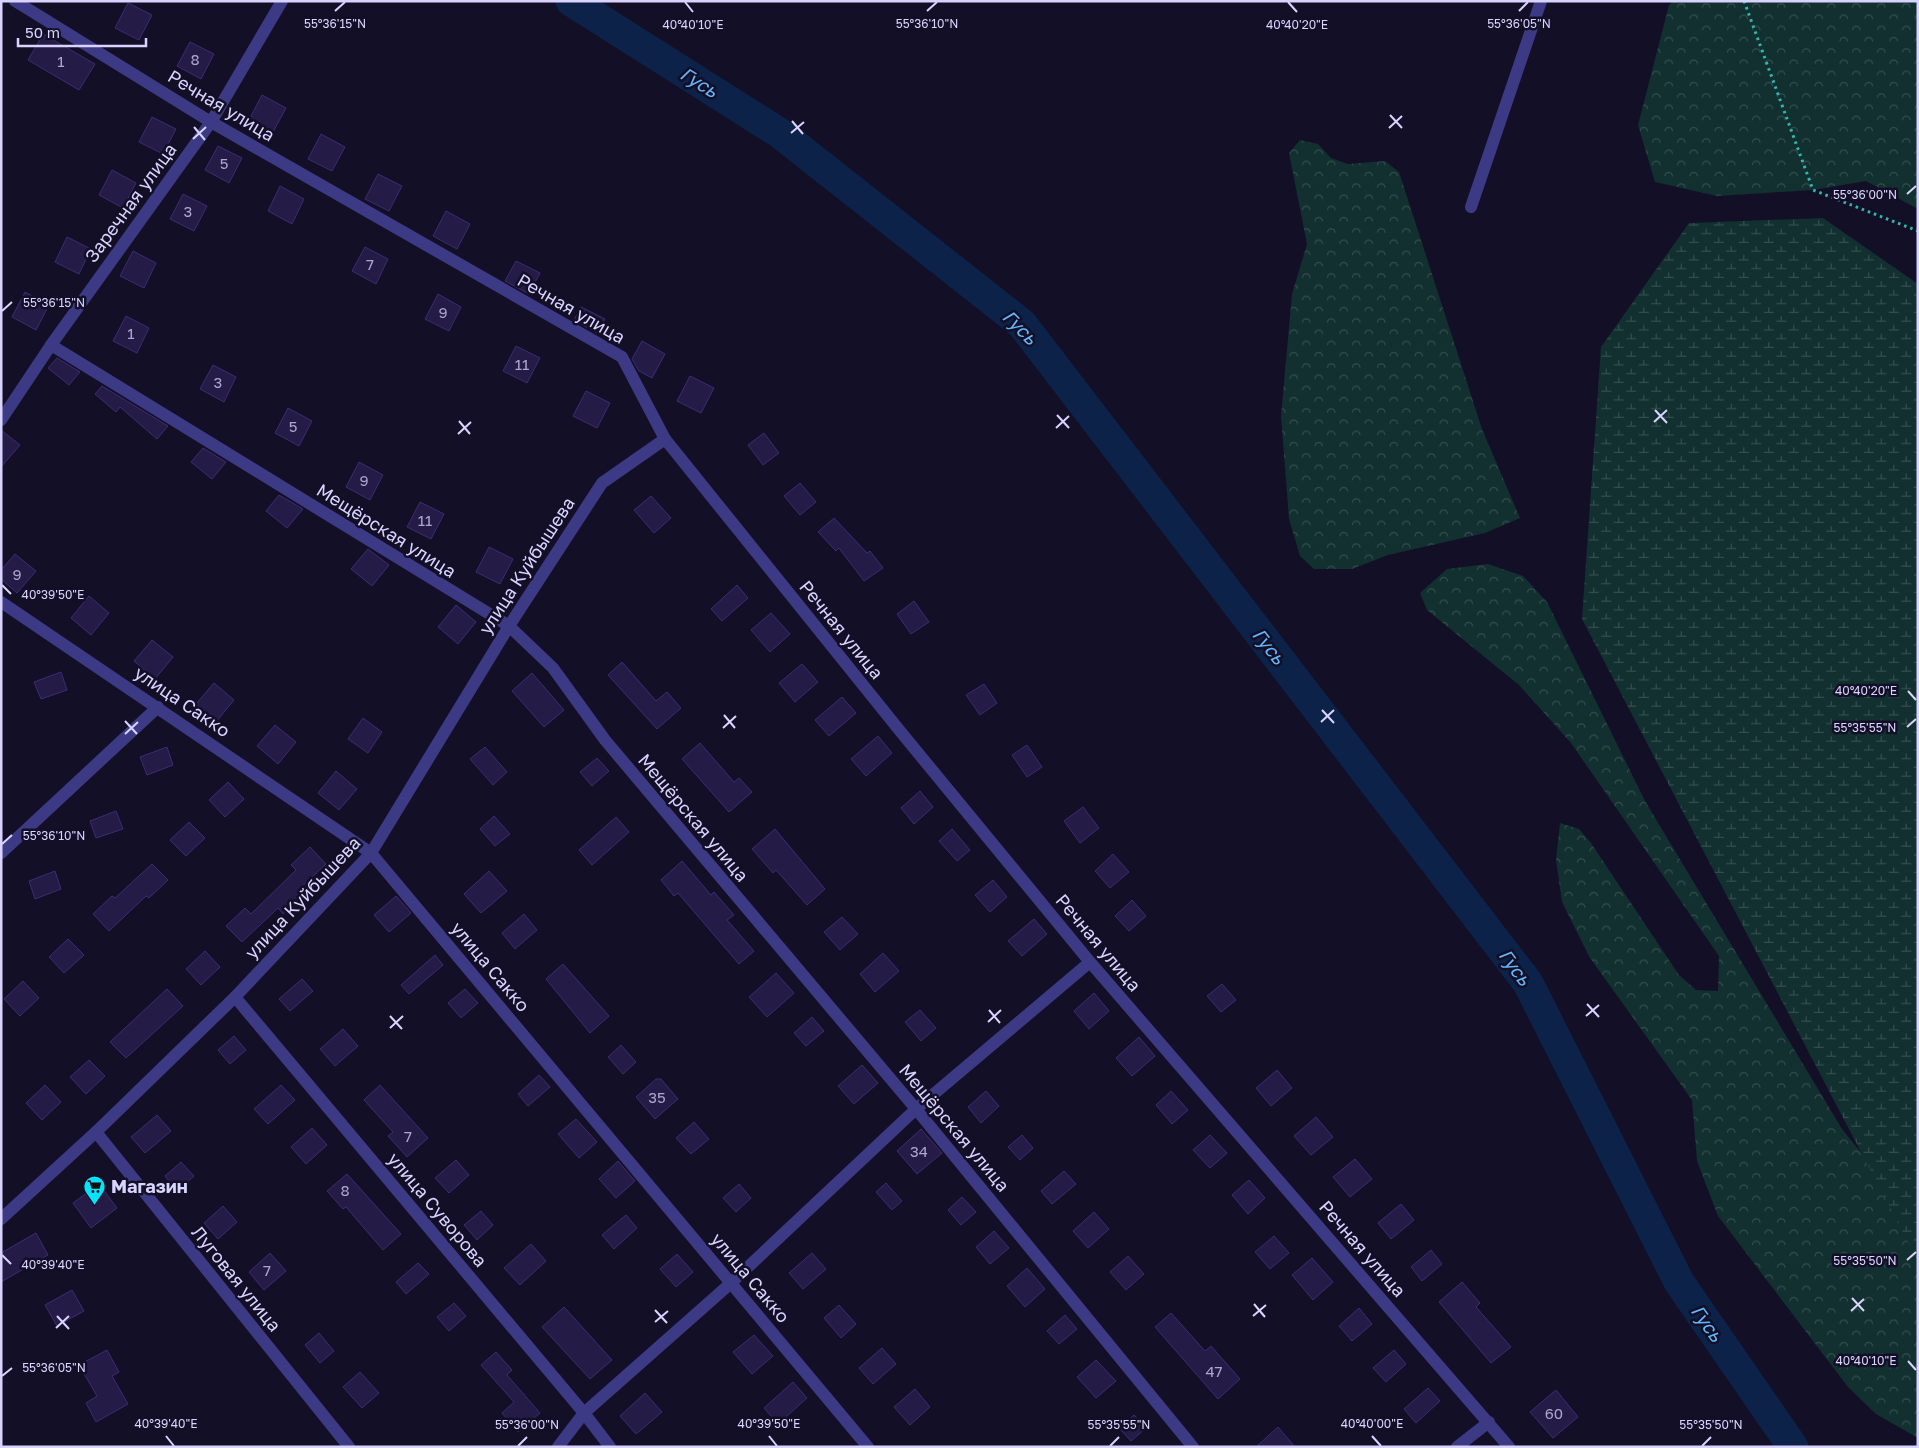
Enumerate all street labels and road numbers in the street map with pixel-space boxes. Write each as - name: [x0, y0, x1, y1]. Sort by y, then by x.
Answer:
- street label: Речная улица: [164, 65, 279, 146]
- street label: Заречная улица: [80, 139, 181, 266]
- street label: Речная улица: [514, 268, 629, 348]
- street label: Мещёрская улица: [313, 478, 460, 582]
- street label: улица Куйбышева: [474, 493, 579, 638]
- street label: Речная улица: [795, 576, 888, 683]
- street label: улица Сакко: [130, 661, 235, 741]
- street label: Мещёрская улица: [634, 749, 754, 886]
- street label: улица Куйбышева: [240, 832, 365, 963]
- street label: Речная улица: [1052, 889, 1146, 996]
- street label: улица Сакко: [447, 917, 535, 1016]
- street label: Мещёрская улица: [895, 1059, 1015, 1196]
- street label: улица Суворова: [383, 1148, 492, 1271]
- street label: Речная улица: [1315, 1196, 1411, 1301]
- street label: Луговая улица: [187, 1221, 286, 1336]
- street label: улица Сакко: [707, 1228, 795, 1327]

